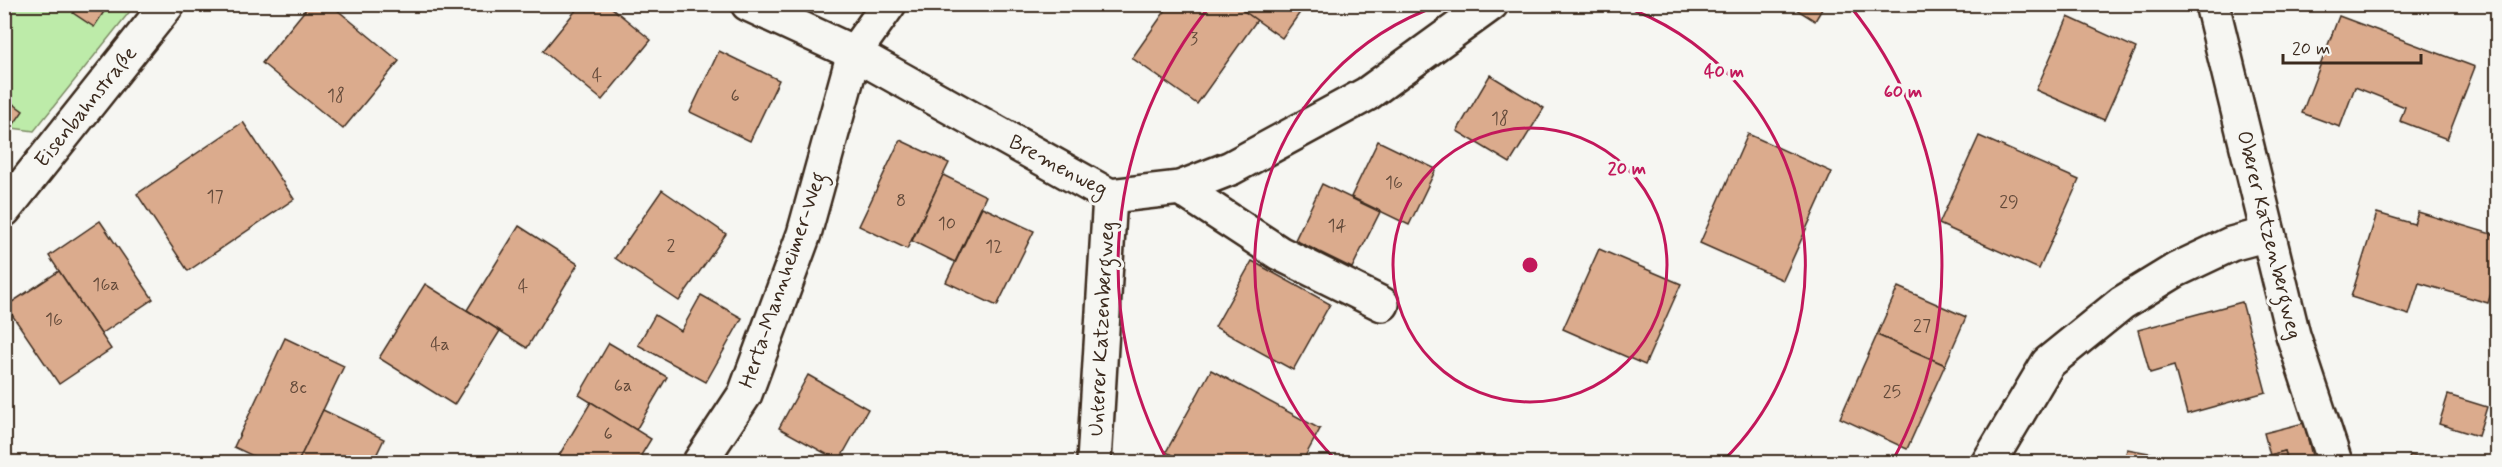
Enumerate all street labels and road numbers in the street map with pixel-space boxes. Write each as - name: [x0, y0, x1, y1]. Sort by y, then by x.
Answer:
- street label: Eisenbahnstraße: [28, 40, 144, 174]
- street label: Bremenweg: [1003, 128, 1112, 205]
- street label: Oberer Katzenbergweg: [2228, 128, 2308, 343]
- street label: Herta-Mannheimer-Weg: [733, 168, 835, 392]
- street label: Unterer Katzenbergweg: [1082, 221, 1124, 437]

